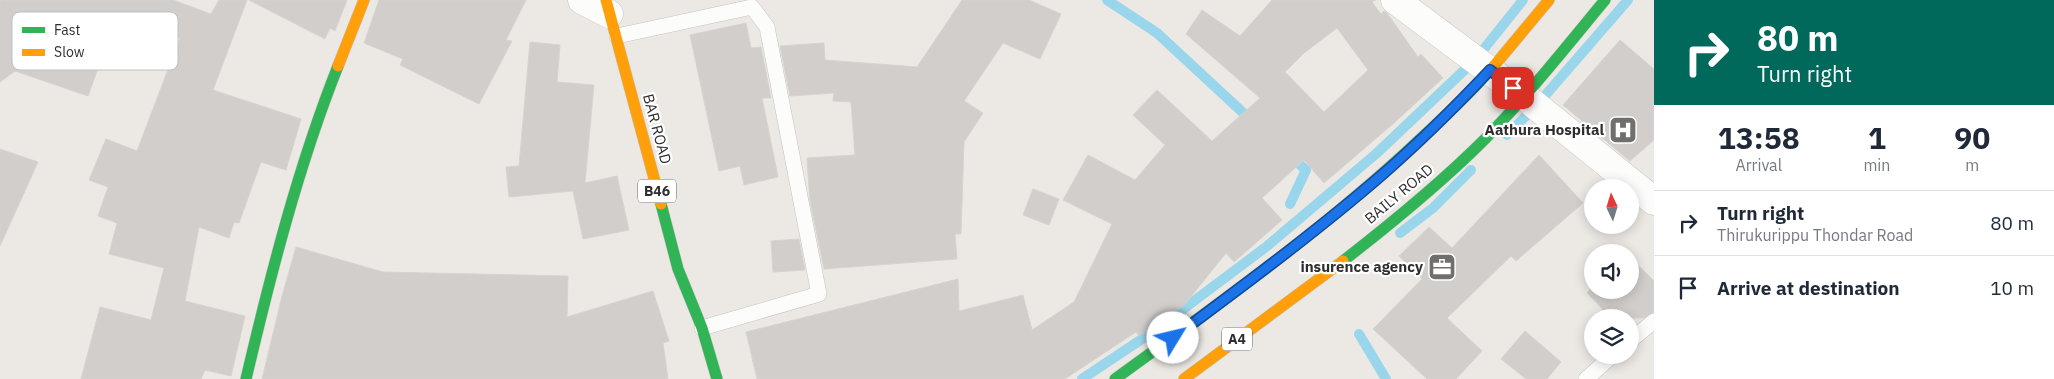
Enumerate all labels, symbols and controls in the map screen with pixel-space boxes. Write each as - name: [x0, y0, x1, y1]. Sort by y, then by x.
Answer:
- legend: [12, 12, 178, 70]
- text: 80 m: [1757, 15, 1839, 61]
- icon: right: [1674, 20, 1739, 85]
- text: Fast: [54, 21, 80, 39]
- text: Slow: [54, 43, 85, 61]
- text: Turn right: [1757, 59, 1852, 88]
- pin: [1492, 67, 1534, 109]
- icon: arrive: [1499, 74, 1527, 102]
- street label: BAR ROAD: [639, 92, 676, 166]
- hospital icon: Aathura Hospital: [1608, 115, 1638, 145]
- text: 13:58: [1718, 118, 1800, 157]
- text: 1: [1868, 118, 1886, 157]
- text: 90: [1954, 118, 1990, 157]
- place label: Aathura Hospital: [1485, 120, 1604, 139]
- text: Arrival: [1735, 155, 1782, 175]
- text: min: [1863, 155, 1890, 175]
- text: m: [1965, 155, 1979, 175]
- street label: BAILY ROAD: [1361, 159, 1437, 228]
- north arrow: [1584, 179, 1639, 234]
- map controls: [1584, 179, 1639, 364]
- road number: B46: [638, 180, 676, 202]
- text: Turn right: [1717, 201, 1804, 225]
- icon: right: [1674, 209, 1702, 237]
- text: 80 m: [1990, 211, 2034, 235]
- text: Thirukurippu Thondar Road: [1717, 225, 1913, 245]
- button: sound: [1584, 244, 1639, 299]
- office icon: insurence agency: [1427, 252, 1457, 282]
- place label: insurence agency: [1300, 257, 1423, 276]
- icon: arrive: [1674, 274, 1702, 302]
- text: Arrive at destination: [1717, 276, 1900, 300]
- text: 10 m: [1990, 276, 2034, 300]
- button: layers: [1584, 309, 1639, 364]
- position arrow: [1146, 311, 1198, 363]
- road number: A4: [1222, 328, 1252, 350]

